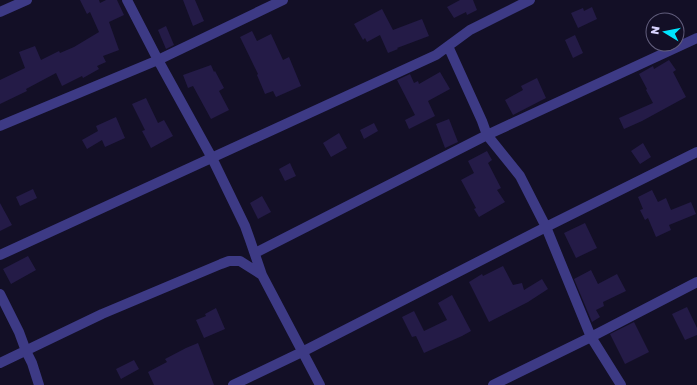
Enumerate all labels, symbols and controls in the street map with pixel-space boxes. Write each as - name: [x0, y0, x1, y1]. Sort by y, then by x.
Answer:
- north arrow: [645, 12, 685, 52]
- text: N: [648, 25, 662, 35]

